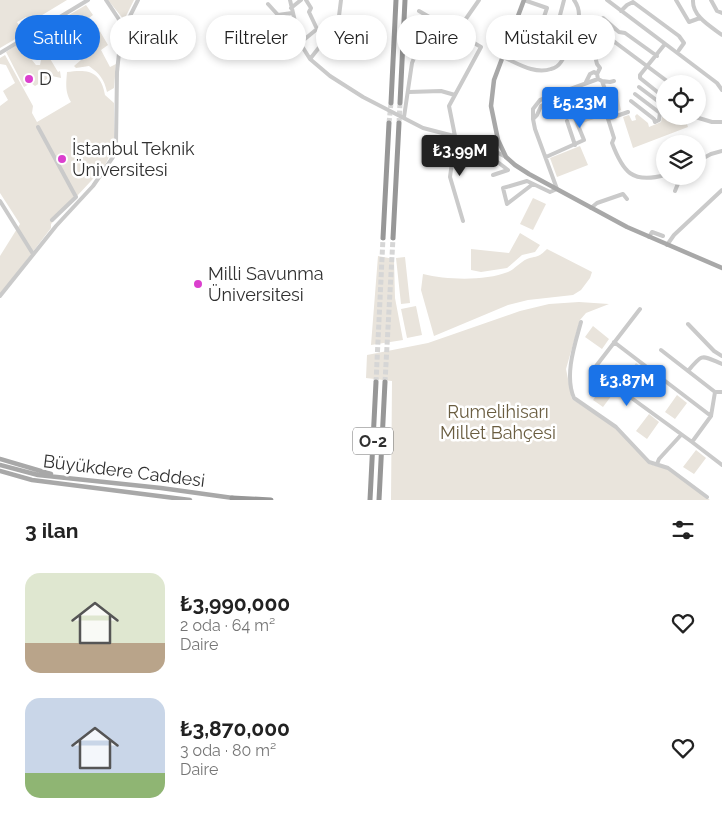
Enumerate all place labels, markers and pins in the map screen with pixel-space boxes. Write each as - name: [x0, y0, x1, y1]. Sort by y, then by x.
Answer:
- place label: D: [39, 68, 52, 89]
- marker: D: [23, 73, 35, 85]
- pin: ₺5.23M: [539, 86, 621, 129]
- pin: ₺3.99M: [419, 134, 501, 177]
- place label: İstanbul Teknik Üniversitesi: [72, 138, 195, 180]
- marker: İstanbul Teknik Üniversitesi: [56, 153, 68, 165]
- place label: Milli Savunma Üniversitesi: [208, 263, 324, 305]
- marker: Milli Savunma Üniversitesi: [192, 278, 204, 290]
- pin: ₺3.87M: [586, 364, 668, 407]

